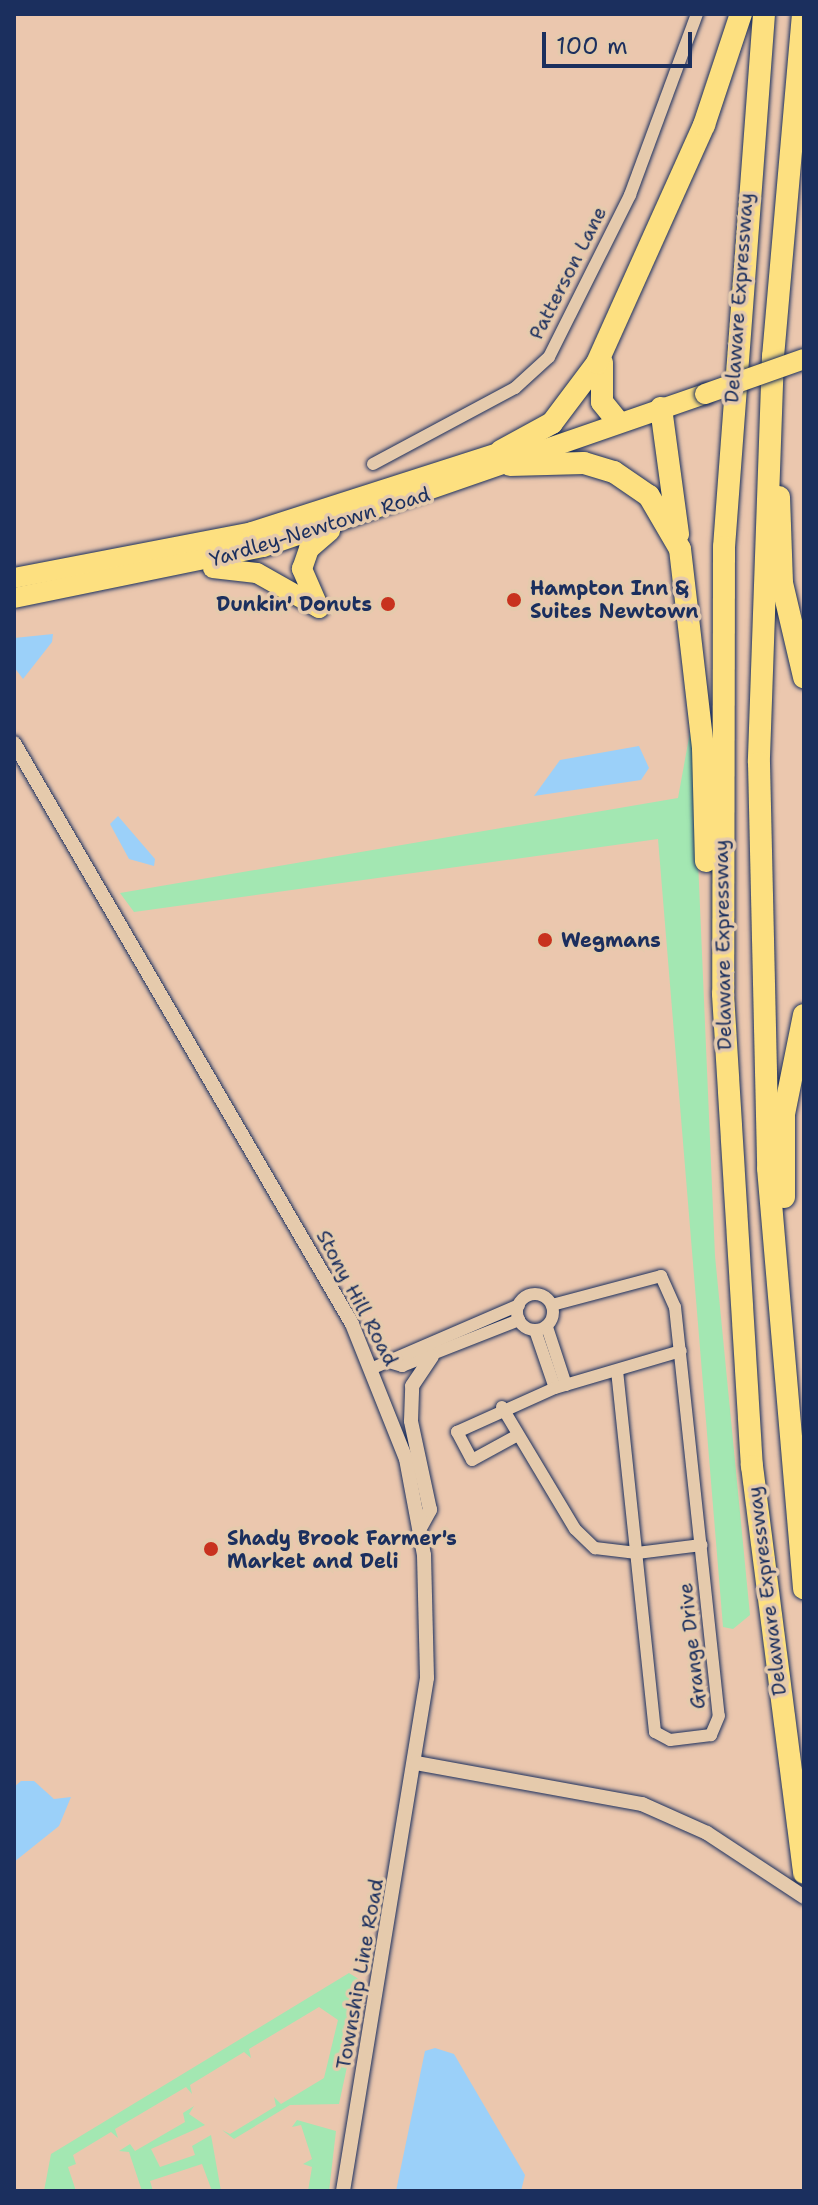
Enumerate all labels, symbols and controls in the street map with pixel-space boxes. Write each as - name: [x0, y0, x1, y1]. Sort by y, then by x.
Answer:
- scale bar: [546, 16, 696, 66]
- text: 100 m: [556, 30, 628, 62]
- street label: Delaware Expressway: [720, 192, 758, 404]
- street label: Patterson Lane: [524, 202, 612, 344]
- street label: Yardley-Newtown Road: [207, 482, 433, 572]
- place label: Hampton Inn & Suites Newtown: [530, 576, 699, 623]
- marker: Hampton Inn & Suites Newtown: [505, 591, 523, 609]
- place label: Dunkin' Donuts: [216, 592, 372, 616]
- marker: Dunkin' Donuts: [379, 595, 397, 613]
- street label: Delaware Expressway: [709, 839, 737, 1051]
- place label: Wegmans: [561, 928, 661, 952]
- marker: Wegmans: [536, 931, 554, 949]
- street label: Stony Hill Road: [311, 1226, 403, 1370]
- street label: Delaware Expressway: [742, 1485, 792, 1697]
- place label: Shady Brook Farmer's Market and Deli: [227, 1526, 457, 1573]
- marker: Shady Brook Farmer's Market and Deli: [202, 1540, 220, 1558]
- street label: Grange Drive: [673, 1582, 711, 1710]
- street label: Township Line Road: [331, 1877, 389, 2071]

